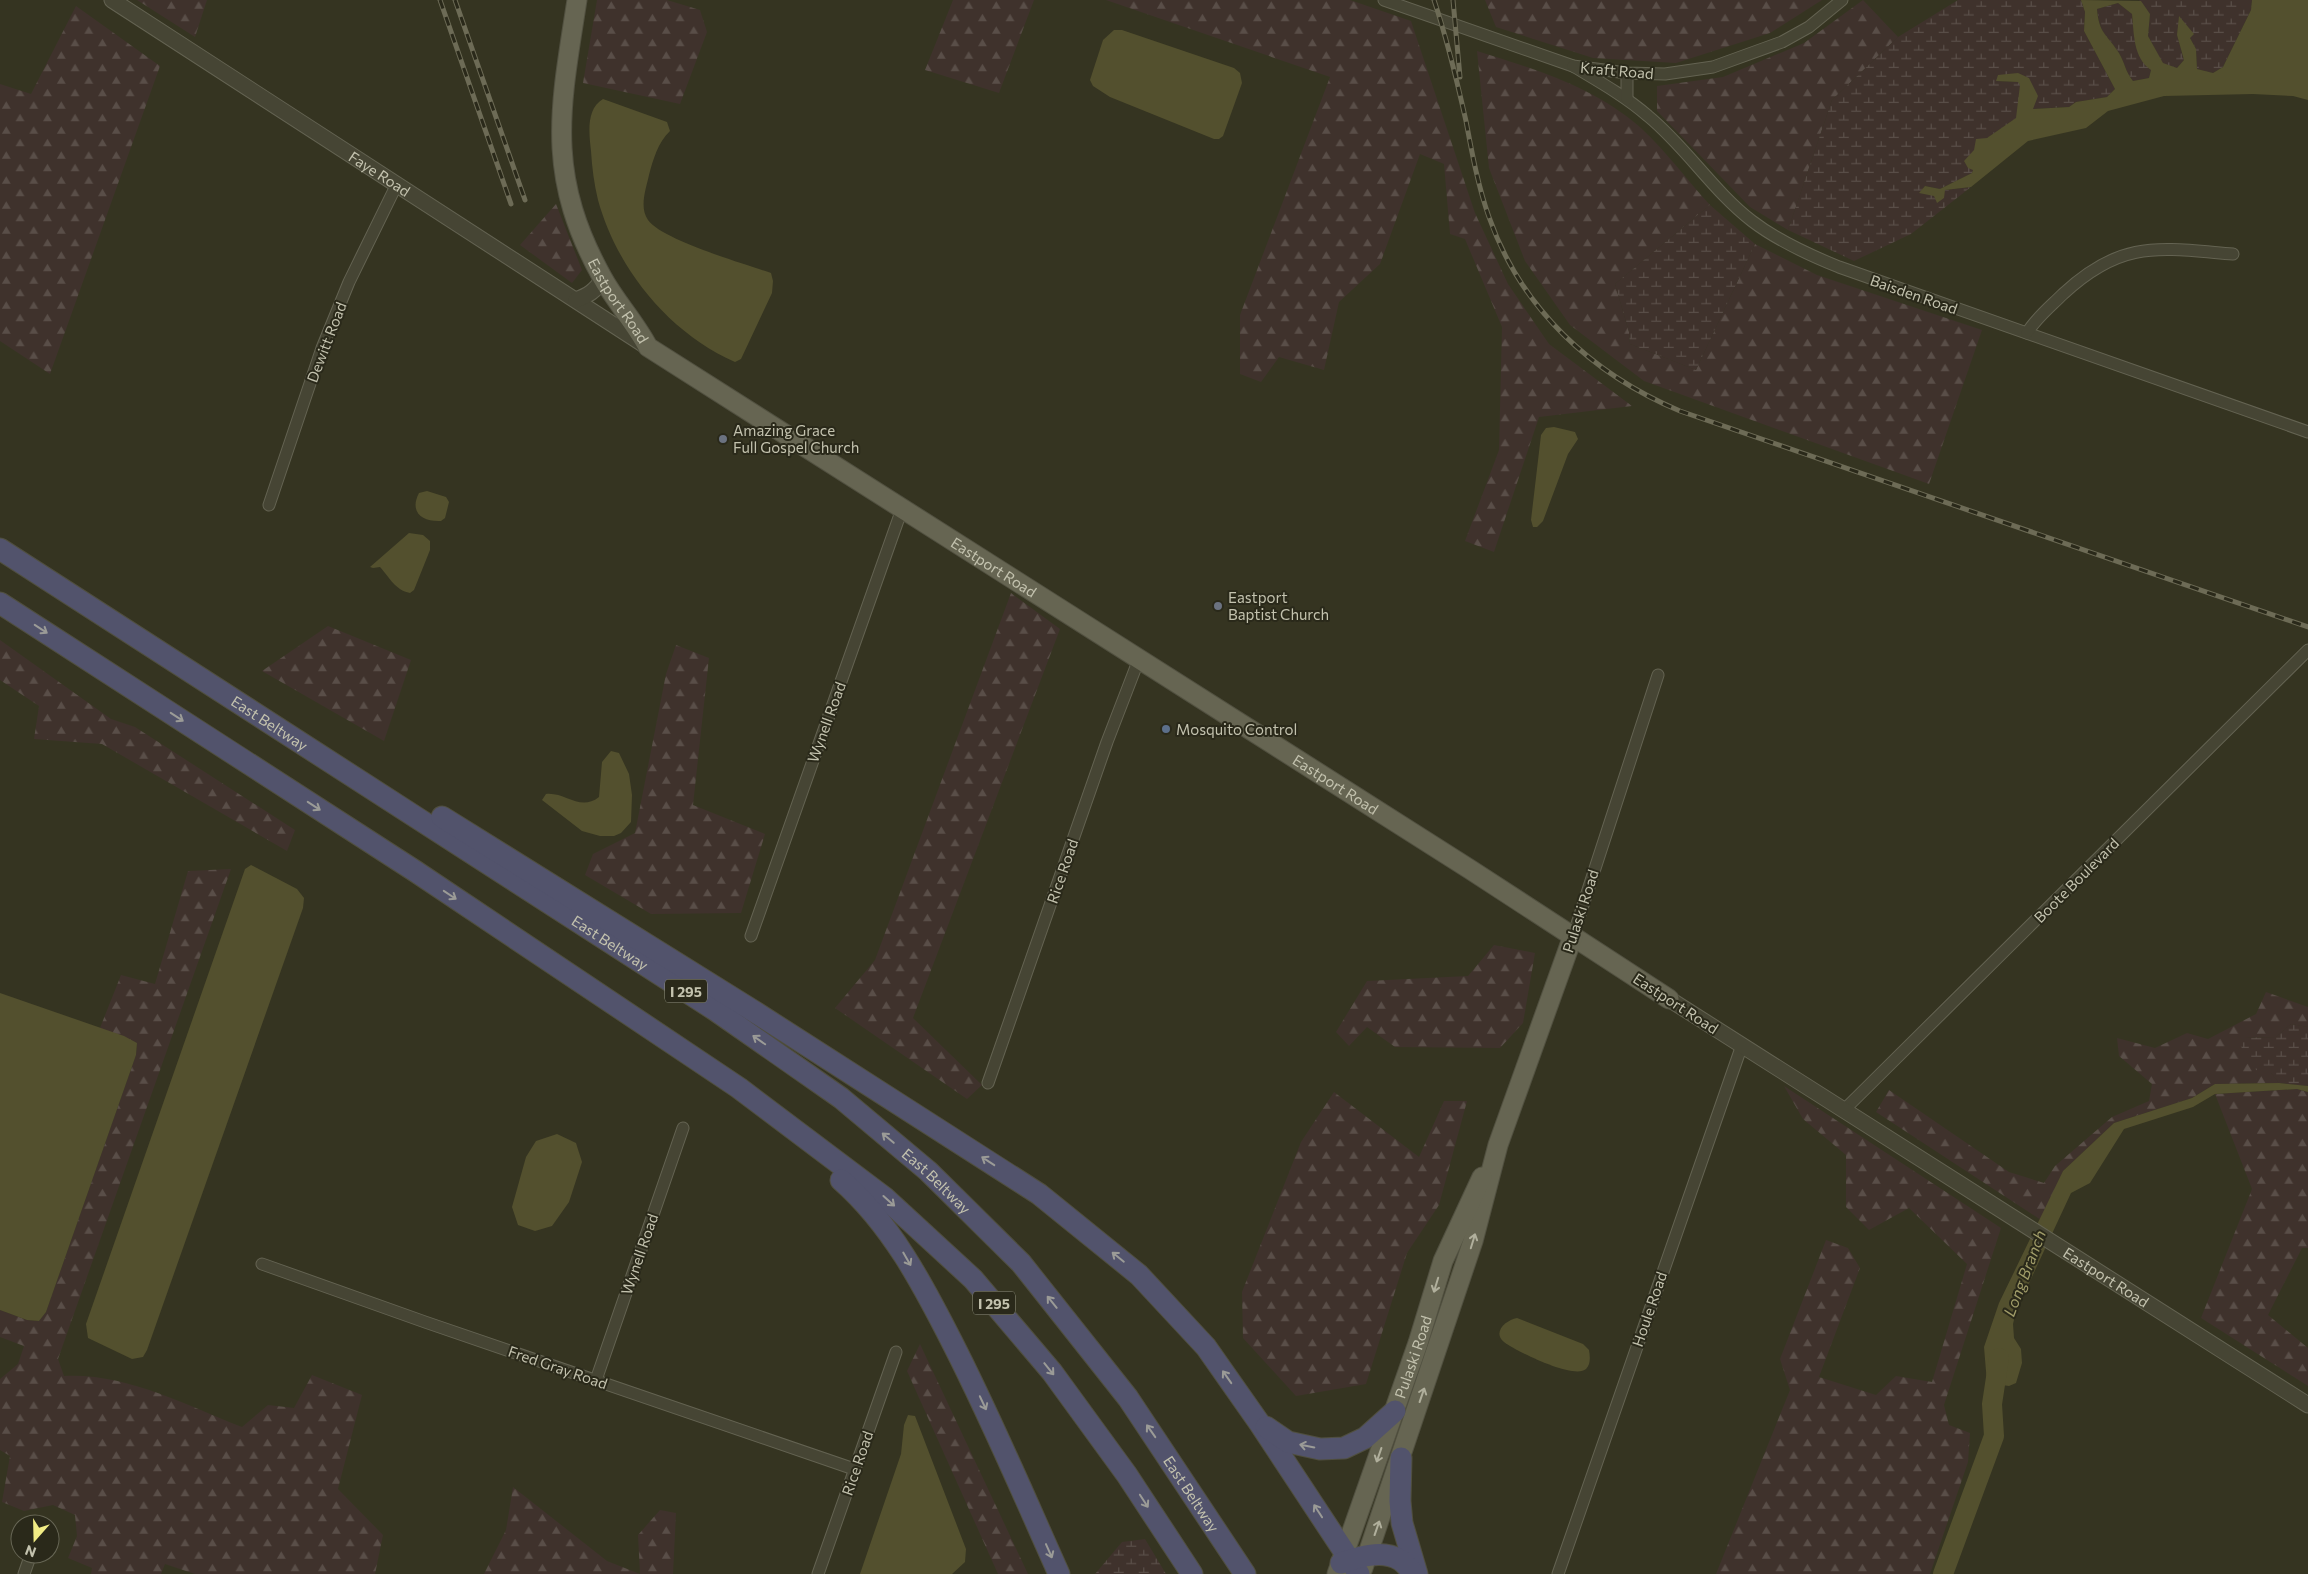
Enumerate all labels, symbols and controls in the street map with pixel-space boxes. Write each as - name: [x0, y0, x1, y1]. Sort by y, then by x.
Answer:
- street label: Kraft Road: [1579, 58, 1655, 82]
- street label: Faye Road: [346, 147, 414, 200]
- street label: Eastport Road: [585, 255, 653, 346]
- street label: Baisden Road: [1868, 271, 1960, 317]
- street label: Dewitt Road: [302, 299, 350, 385]
- place label: Amazing Grace Full Gospel Church: [733, 421, 859, 456]
- marker: Amazing Grace Full Gospel Church: [717, 433, 729, 445]
- street label: Eastport Road: [948, 533, 1040, 601]
- place label: Eastport Baptist Church: [1228, 588, 1329, 623]
- marker: Eastport Baptist Church: [1212, 600, 1224, 612]
- one-way arrow: [34, 624, 48, 634]
- street label: Wynell Road: [803, 679, 849, 765]
- street label: East Beltway: [228, 692, 312, 754]
- one-way arrow: [170, 713, 184, 723]
- place label: Mosquito Control: [1176, 720, 1297, 738]
- marker: Mosquito Control: [1160, 723, 1172, 735]
- street label: Eastport Road: [1290, 750, 1382, 818]
- one-way arrow: [306, 801, 320, 811]
- street label: Boote Boulevard: [2030, 834, 2122, 926]
- street label: Rice Road: [1043, 836, 1081, 906]
- street label: Pulaski Road: [1558, 867, 1602, 955]
- one-way arrow: [443, 889, 457, 900]
- street label: East Beltway: [569, 911, 652, 974]
- street label: Eastport Road: [1630, 969, 1722, 1037]
- road number: I 295: [665, 979, 707, 1002]
- one-way arrow: [752, 1035, 766, 1045]
- one-way arrow: [882, 1132, 895, 1143]
- street label: East Beltway: [899, 1144, 975, 1217]
- one-way arrow: [981, 1156, 995, 1166]
- one-way arrow: [883, 1196, 896, 1207]
- street label: Wynell Road: [617, 1211, 661, 1297]
- water label: Long Branch: [1999, 1227, 2049, 1319]
- one-way arrow: [1469, 1233, 1479, 1249]
- street label: Eastport Road: [2060, 1243, 2152, 1311]
- one-way arrow: [902, 1251, 912, 1266]
- one-way arrow: [1112, 1252, 1125, 1263]
- street label: Houle Road: [1628, 1269, 1670, 1349]
- one-way arrow: [1430, 1277, 1440, 1293]
- road number: I 295: [973, 1292, 1015, 1315]
- one-way arrow: [1046, 1296, 1057, 1309]
- street label: Pulaski Road: [1390, 1313, 1435, 1401]
- street label: Fred Gray Road: [506, 1342, 610, 1392]
- one-way arrow: [1044, 1362, 1055, 1375]
- one-way arrow: [1222, 1370, 1232, 1384]
- one-way arrow: [1418, 1388, 1427, 1404]
- one-way arrow: [978, 1395, 988, 1410]
- one-way arrow: [1146, 1424, 1156, 1438]
- street label: Rice Road: [838, 1428, 876, 1498]
- one-way arrow: [1299, 1441, 1315, 1450]
- one-way arrow: [1374, 1447, 1383, 1462]
- street label: East Beltway: [1160, 1452, 1223, 1535]
- one-way arrow: [1139, 1494, 1149, 1508]
- one-way arrow: [1313, 1505, 1323, 1519]
- north arrow: [10, 1514, 60, 1564]
- one-way arrow: [1373, 1521, 1382, 1536]
- text: N: [23, 1542, 38, 1561]
- one-way arrow: [1044, 1543, 1054, 1558]

